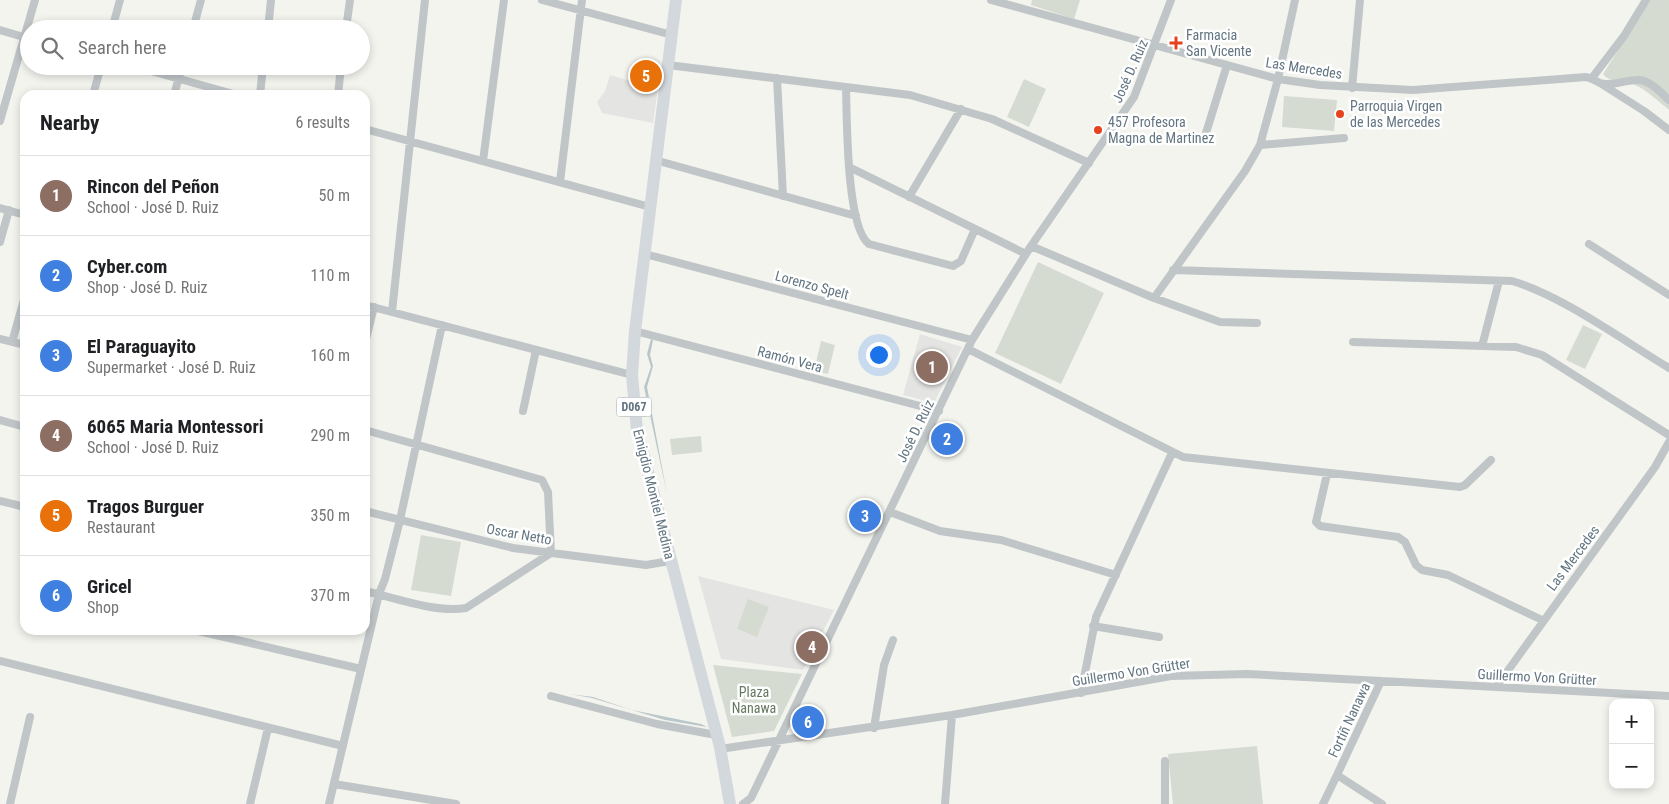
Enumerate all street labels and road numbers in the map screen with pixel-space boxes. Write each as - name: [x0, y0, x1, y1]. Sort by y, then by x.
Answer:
- street label: José D. Ruiz: [1109, 37, 1151, 105]
- street label: Las Mercedes: [1265, 54, 1343, 82]
- street label: Lorenzo Spelt: [773, 267, 851, 303]
- street label: Ramón Vera: [756, 343, 824, 375]
- street label: José D. Ruiz: [893, 397, 937, 465]
- road number: D067: [616, 398, 652, 417]
- street label: Emigdio Montiel Medina: [630, 427, 678, 561]
- street label: Oscar Netto: [485, 520, 553, 548]
- street label: Las Mercedes: [1543, 522, 1603, 594]
- street label: Guillermo Von Grütter: [1071, 655, 1191, 689]
- street label: Guillermo Von Grütter: [1477, 666, 1597, 688]
- street label: Fortíñ Nanawa: [1325, 680, 1373, 760]

